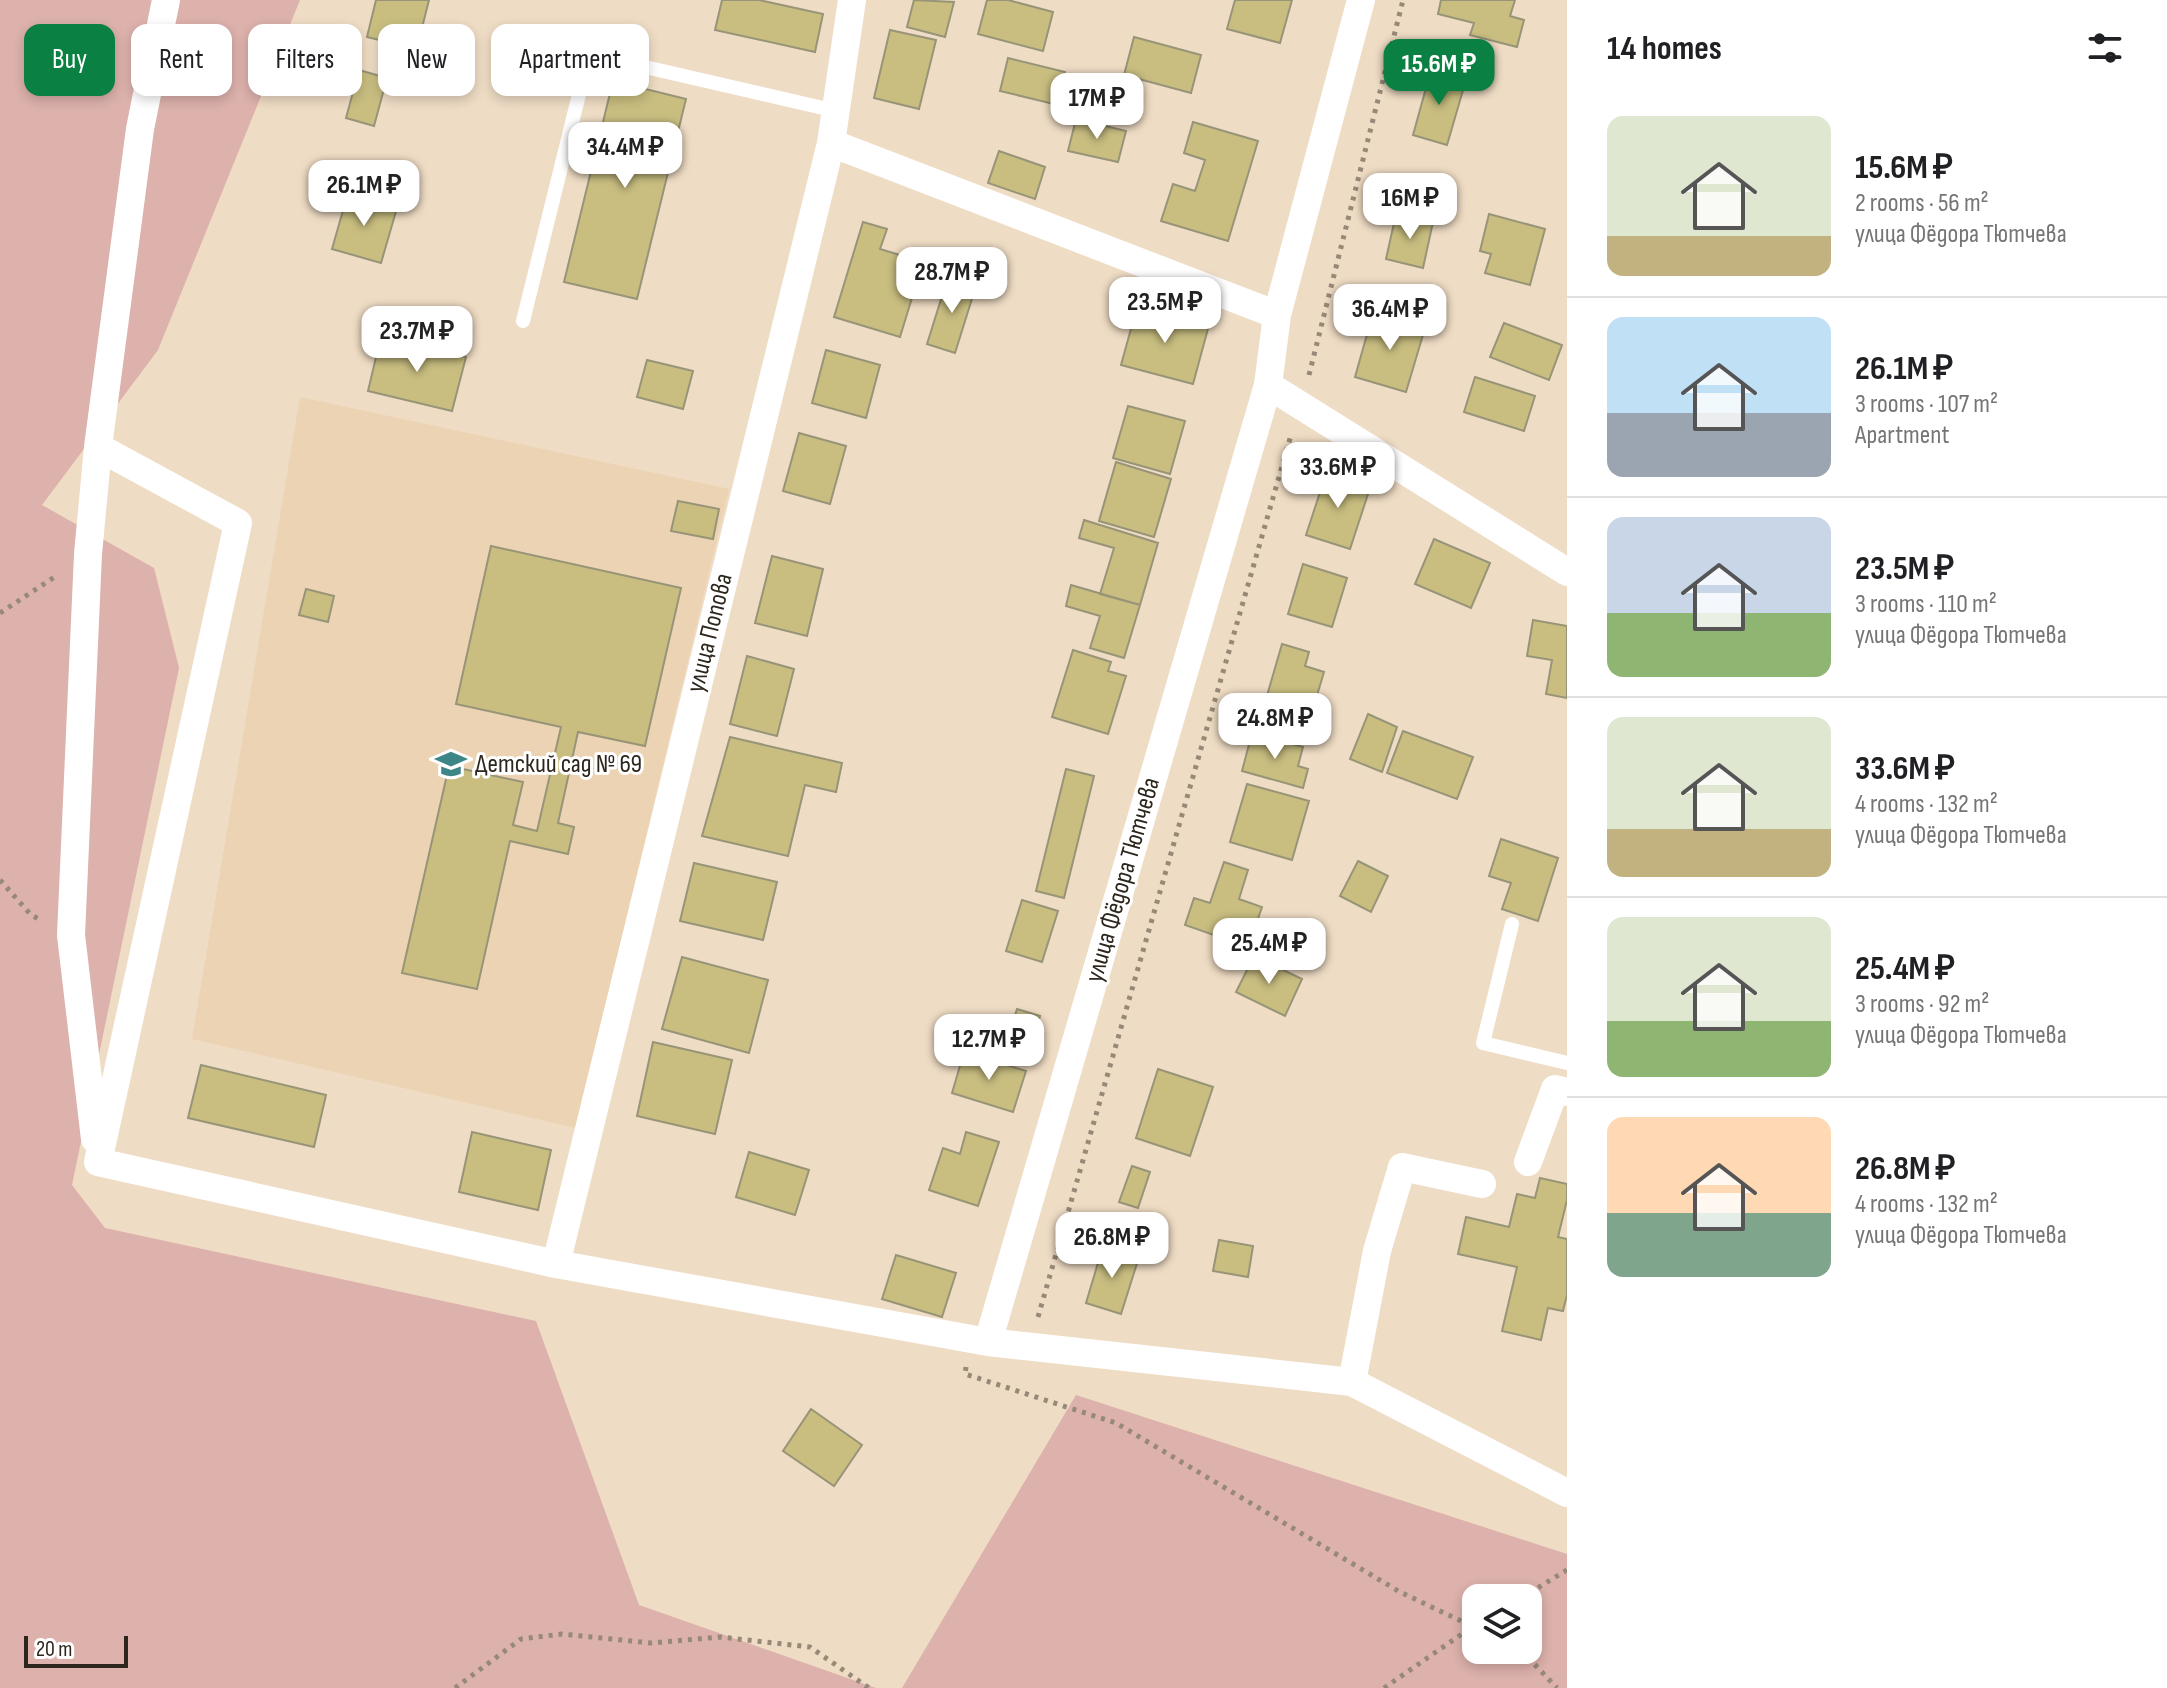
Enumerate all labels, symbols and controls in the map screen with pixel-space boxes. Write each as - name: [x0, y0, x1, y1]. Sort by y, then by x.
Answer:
- chip: Buy: [24, 24, 115, 96]
- chip: Rent: [131, 24, 232, 96]
- chip: Filters: [248, 24, 362, 96]
- chip: New: [378, 24, 475, 96]
- chip: Apartment: [491, 24, 649, 96]
- icon: filters: [2083, 26, 2127, 70]
- text: 14 homes: [1607, 28, 1722, 69]
- pin: 15.6M ₽: [1365, 39, 1513, 107]
- text: 15.6M ₽: [1402, 49, 1476, 80]
- pin: 17M ₽: [1041, 73, 1153, 141]
- text: 17M ₽: [1069, 83, 1125, 114]
- pin: 34.4M ₽: [551, 122, 699, 190]
- text: 34.4M ₽: [586, 132, 664, 163]
- text: 15.6M ₽: [1855, 147, 1953, 188]
- icon: home: [1671, 148, 1767, 244]
- pin: 26.1M ₽: [290, 160, 438, 228]
- text: 26.1M ₽: [326, 170, 402, 201]
- pin: 16M ₽: [1354, 173, 1466, 241]
- text: 16M ₽: [1381, 183, 1439, 214]
- text: 2 rooms · 56 m²: [1855, 188, 1989, 219]
- text: улица Фёдора Тютчева: [1855, 219, 2067, 250]
- pin: 28.7M ₽: [878, 247, 1026, 315]
- text: 28.7M ₽: [914, 257, 990, 288]
- pin: 23.5M ₽: [1091, 277, 1239, 345]
- pin: 36.4M ₽: [1316, 284, 1464, 352]
- text: 23.5M ₽: [1127, 287, 1203, 318]
- text: 36.4M ₽: [1351, 294, 1429, 325]
- pin: 23.7M ₽: [343, 306, 491, 374]
- text: 23.7M ₽: [380, 316, 454, 347]
- text: 26.1M ₽: [1855, 348, 1953, 389]
- icon: home: [1671, 349, 1767, 445]
- text: 3 rooms · 107 m²: [1855, 389, 1998, 420]
- text: Apartment: [1855, 420, 1949, 451]
- pin: 33.6M ₽: [1264, 442, 1412, 510]
- text: 33.6M ₽: [1300, 452, 1376, 483]
- text: 23.5M ₽: [1855, 548, 1954, 589]
- icon: home: [1671, 549, 1767, 645]
- street label: улица Попова: [680, 570, 740, 696]
- text: 3 rooms · 110 m²: [1855, 589, 1997, 620]
- text: улица Фёдора Тютчева: [1855, 620, 2067, 651]
- pin: 24.8M ₽: [1201, 693, 1349, 761]
- text: 24.8M ₽: [1236, 703, 1314, 734]
- school or university icon: Детский сад № 69: [434, 747, 468, 781]
- text: 33.6M ₽: [1855, 748, 1955, 789]
- place label: Детский сад № 69: [475, 749, 642, 780]
- icon: home: [1671, 749, 1767, 845]
- street label: улица Фёдора Тютчева: [1079, 774, 1167, 986]
- text: 4 rooms · 132 m²: [1855, 789, 1998, 820]
- text: улица Фёдора Тютчева: [1855, 820, 2067, 851]
- pin: 25.4M ₽: [1195, 918, 1343, 986]
- text: 25.4M ₽: [1231, 928, 1307, 959]
- text: 25.4M ₽: [1855, 948, 1955, 989]
- icon: home: [1671, 949, 1767, 1045]
- text: 3 rooms · 92 m²: [1855, 989, 1989, 1020]
- pin: 12.7M ₽: [915, 1014, 1063, 1082]
- text: улица Фёдора Тютчева: [1855, 1020, 2067, 1051]
- text: 12.7M ₽: [952, 1024, 1026, 1055]
- text: 26.8M ₽: [1855, 1148, 1956, 1189]
- icon: home: [1671, 1149, 1767, 1245]
- text: 4 rooms · 132 m²: [1855, 1189, 1998, 1220]
- pin: 26.8M ₽: [1038, 1212, 1186, 1280]
- text: улица Фёдора Тютчева: [1855, 1220, 2067, 1251]
- text: 26.8M ₽: [1074, 1222, 1150, 1253]
- map controls: [1462, 1584, 1542, 1664]
- button: layers: [1462, 1584, 1542, 1664]
- scale bar: [24, 1632, 128, 1668]
- text: 20 m: [36, 1636, 73, 1663]

